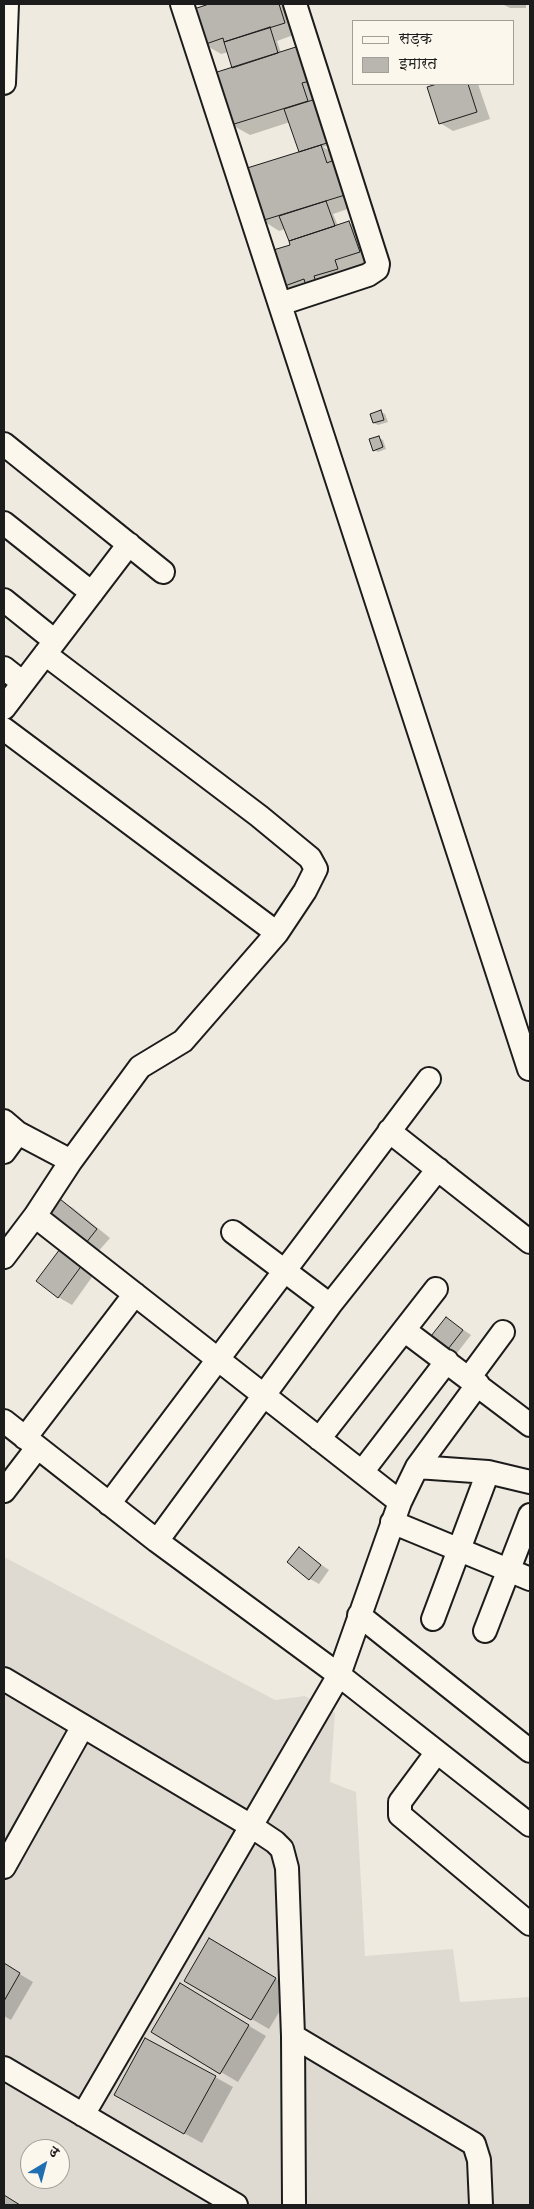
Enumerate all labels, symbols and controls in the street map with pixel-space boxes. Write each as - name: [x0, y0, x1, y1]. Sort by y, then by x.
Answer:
- legend: [352, 20, 514, 85]
- text: सड़क: [399, 29, 432, 51]
- text: इमारत: [399, 54, 437, 76]
- north arrow: [20, 2139, 70, 2189]
- text: उ: [44, 2142, 63, 2163]

